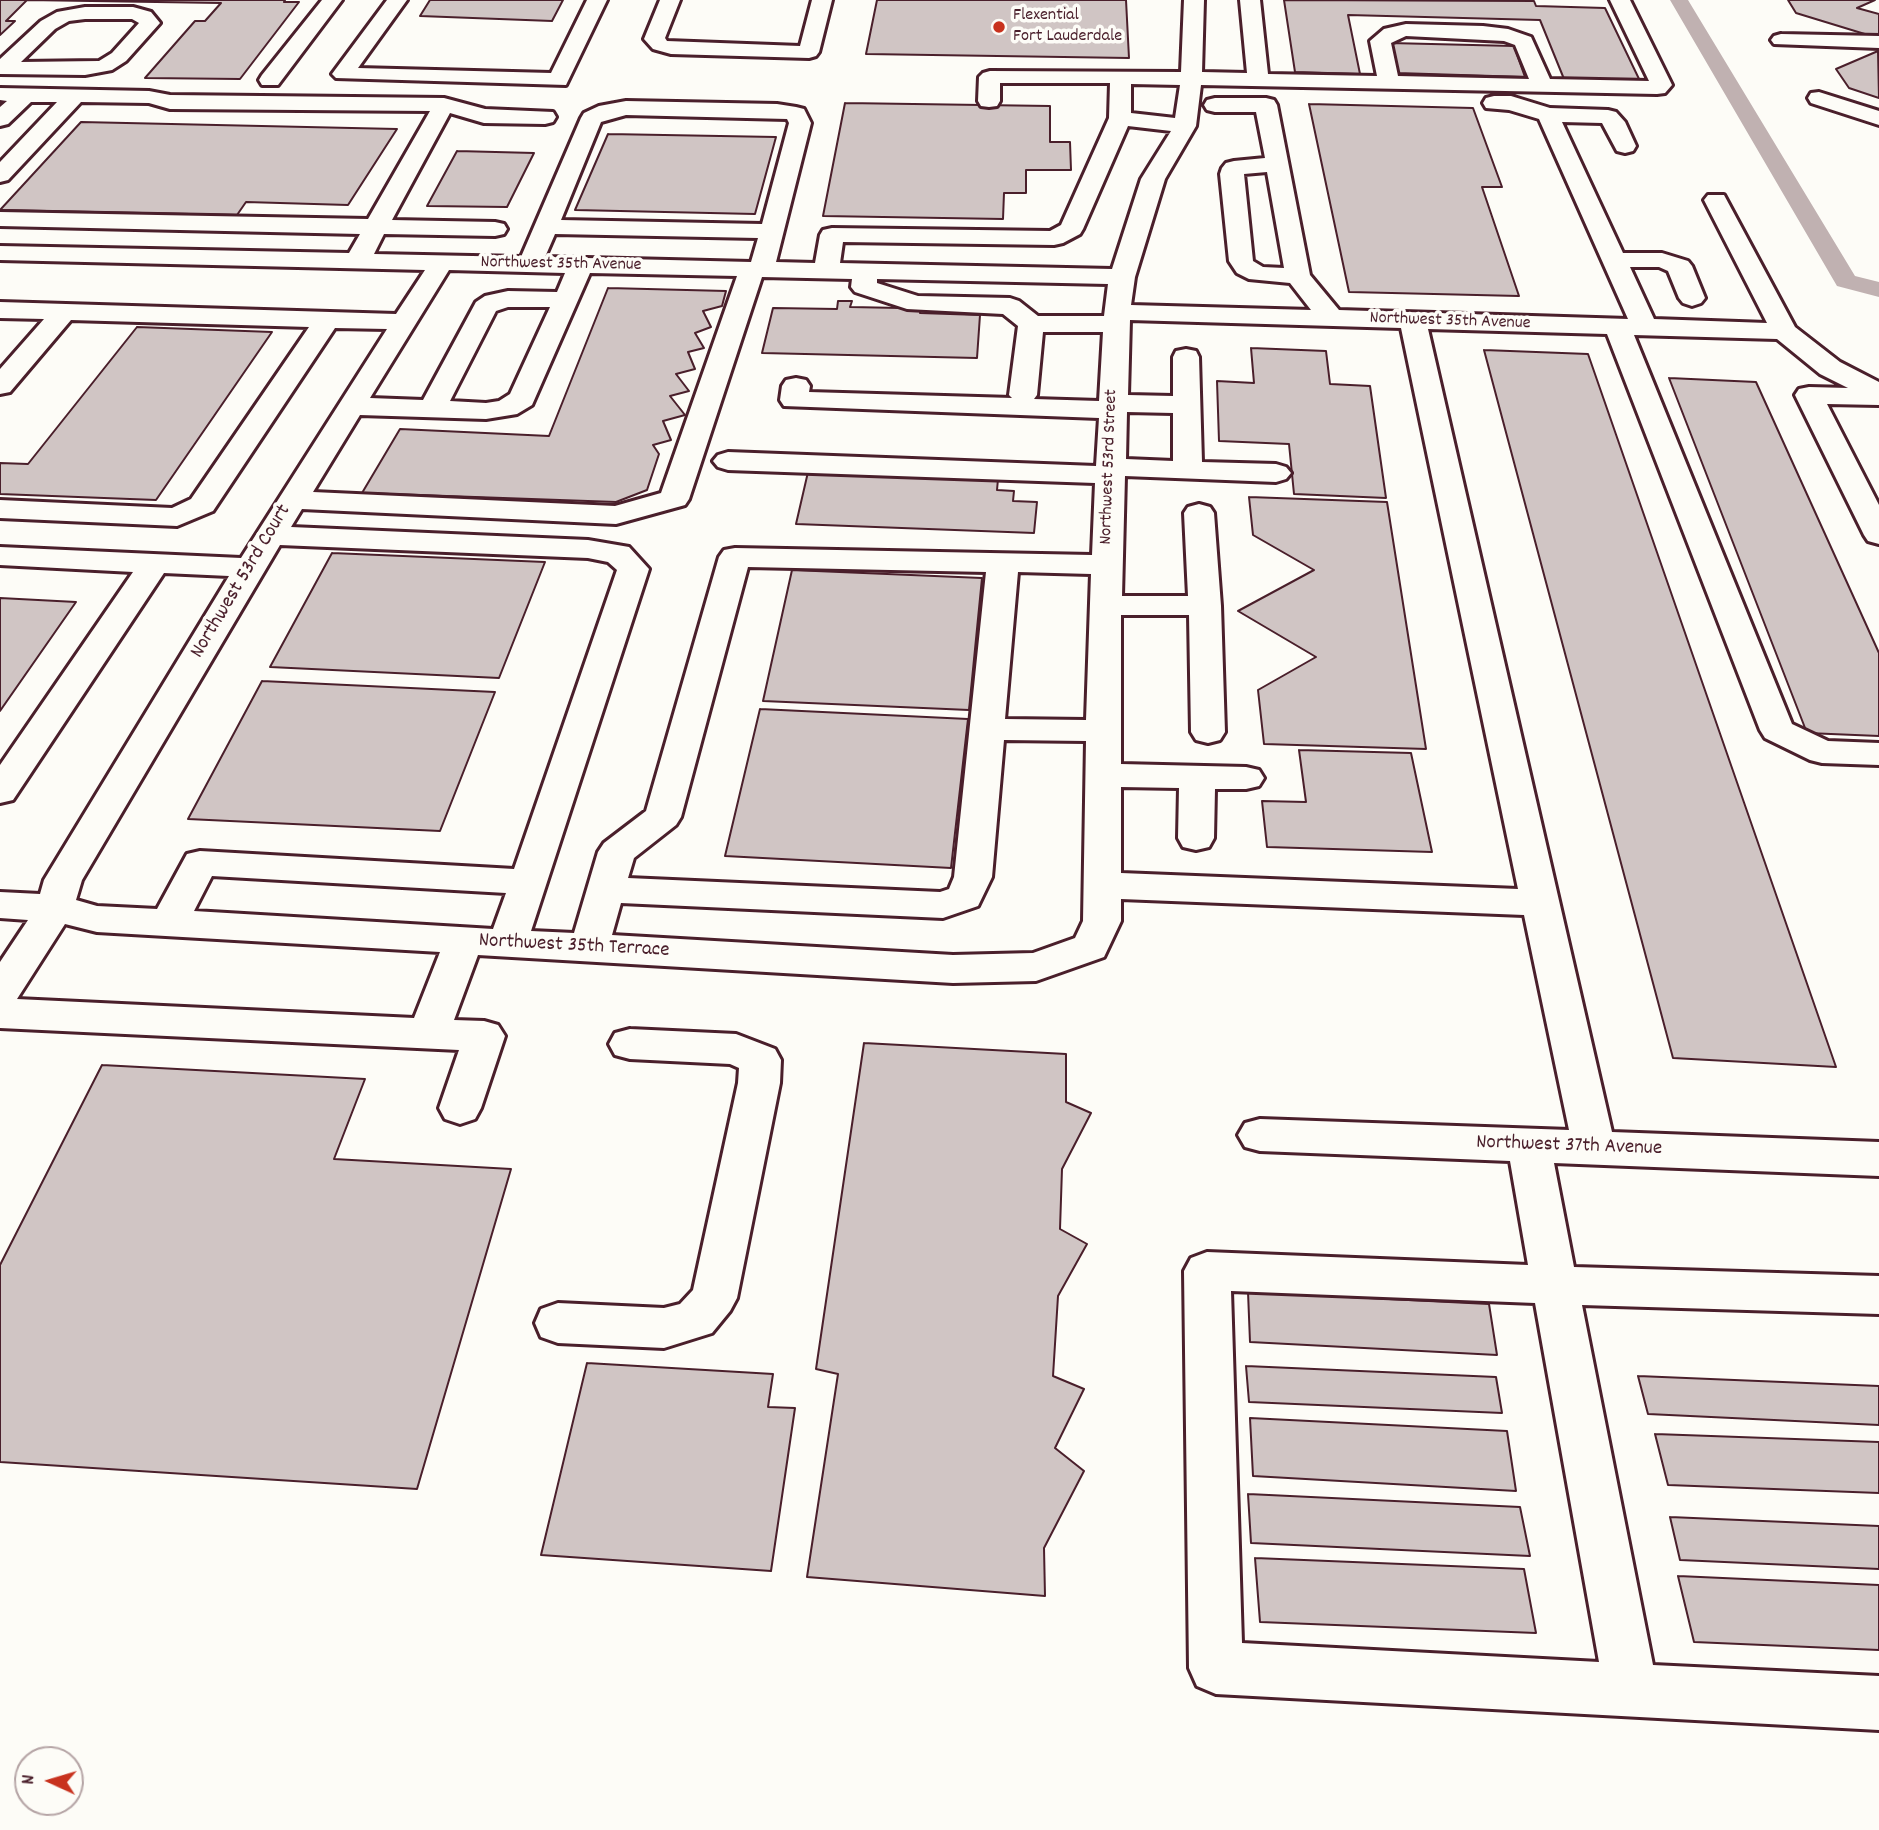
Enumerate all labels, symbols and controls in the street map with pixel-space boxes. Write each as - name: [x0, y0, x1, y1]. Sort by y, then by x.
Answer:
- place label: Flexential Fort Lauderdale: [1013, 6, 1122, 48]
- marker: Flexential Fort Lauderdale: [991, 19, 1007, 35]
- street label: Northwest 35th Avenue: [480, 253, 642, 277]
- street label: Northwest 35th Avenue: [1369, 308, 1531, 336]
- street label: Northwest 53rd Street: [1096, 389, 1124, 545]
- street label: Northwest 53rd Court: [186, 501, 298, 663]
- street label: Northwest 35th Terrace: [478, 929, 670, 965]
- street label: Northwest 37th Avenue: [1476, 1131, 1662, 1163]
- north arrow: [14, 1746, 84, 1816]
- text: N: [16, 1774, 43, 1785]

